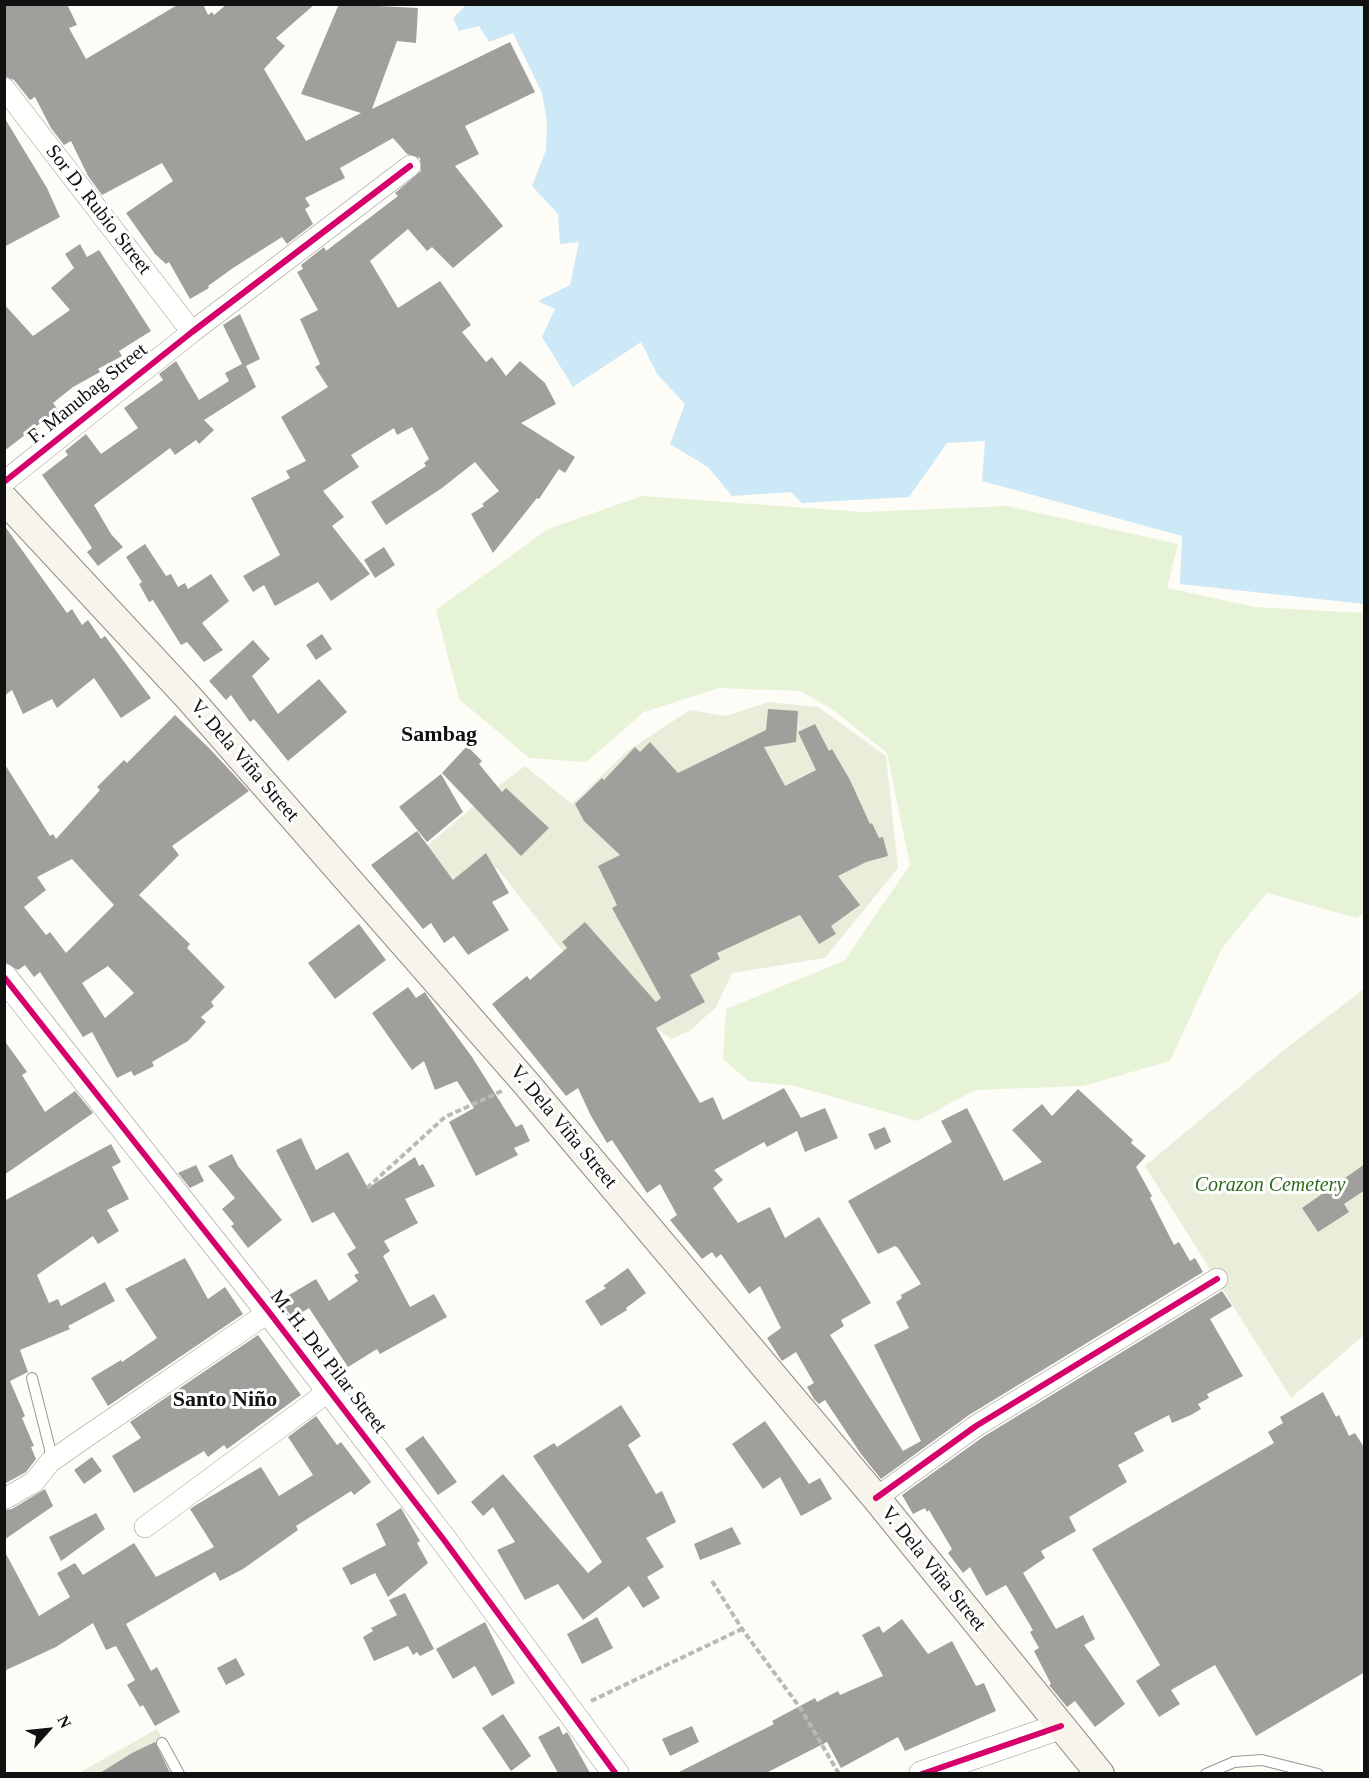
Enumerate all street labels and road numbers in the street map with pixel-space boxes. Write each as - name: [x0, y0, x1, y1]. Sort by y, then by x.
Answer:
- street label: Sor D. Rubio Street: [40, 140, 156, 280]
- street label: F. Manubag Street: [23, 339, 153, 449]
- street label: V. Dela Viña Street: [184, 695, 304, 827]
- street label: V. Dela Viña Street: [504, 1060, 622, 1194]
- street label: M. H. Del Pilar Street: [265, 1285, 391, 1439]
- street label: V. Dela Viña Street: [875, 1502, 991, 1636]

